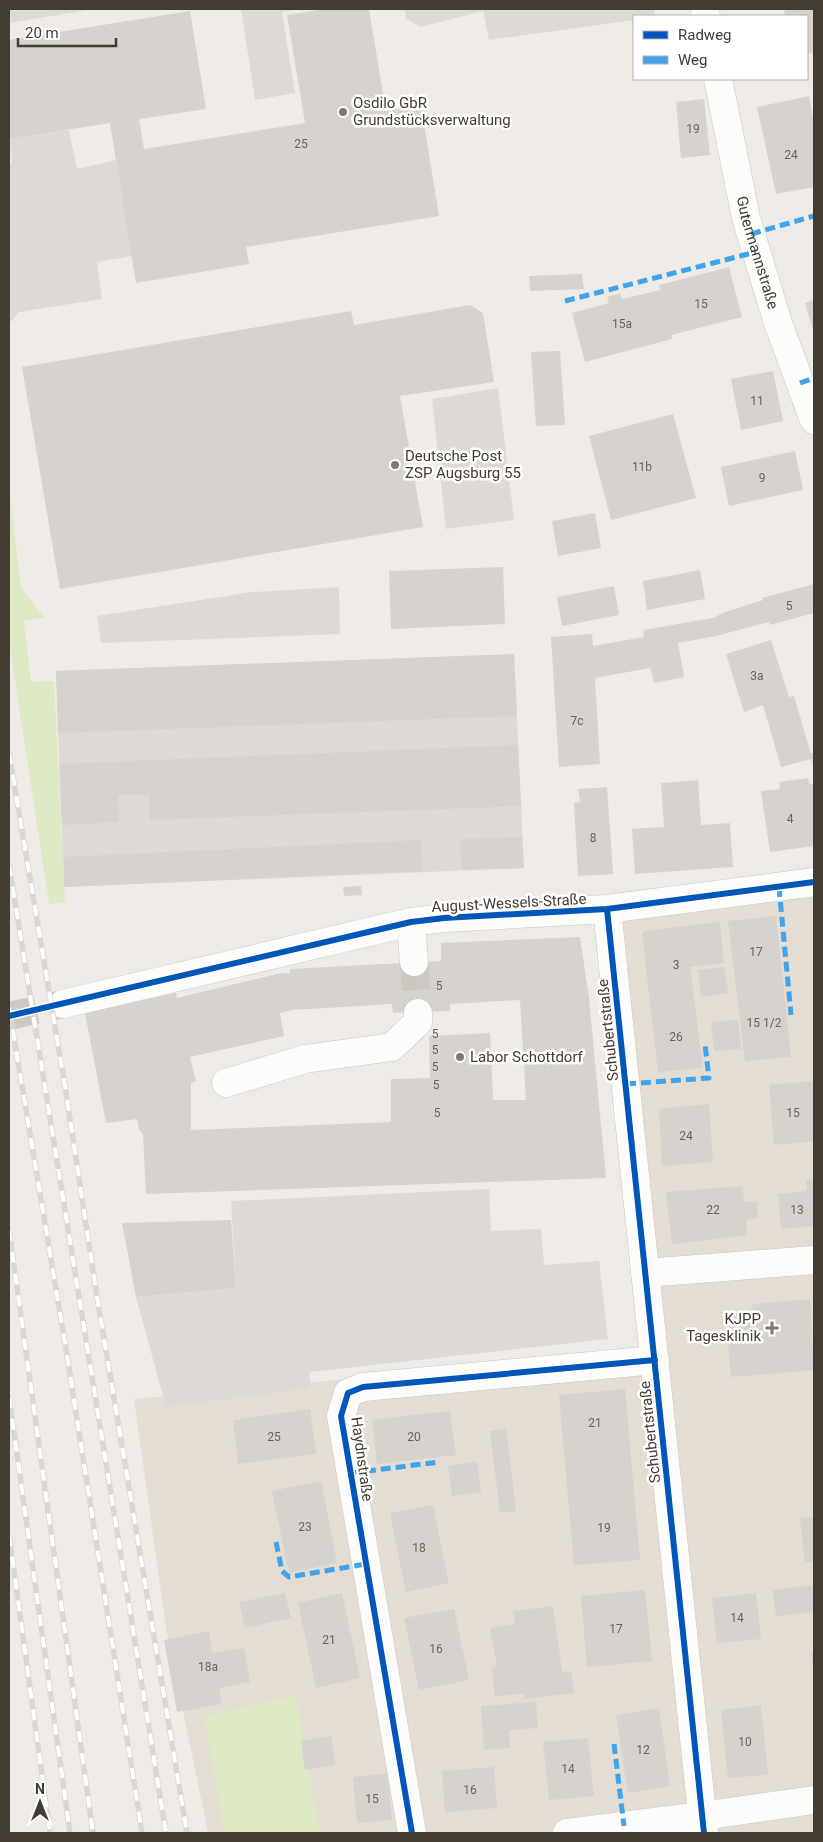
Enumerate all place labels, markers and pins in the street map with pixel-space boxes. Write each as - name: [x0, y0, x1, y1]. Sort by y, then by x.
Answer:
- place label: Osdilo GbR Grundstücksverwaltung: [353, 94, 511, 129]
- marker: Osdilo GbR Grundstücksverwaltung: [337, 106, 349, 118]
- place label: Deutsche Post ZSP Augsburg 55: [405, 447, 521, 482]
- marker: Deutsche Post ZSP Augsburg 55: [389, 459, 401, 471]
- place label: Labor Schottdorf: [470, 1048, 584, 1066]
- marker: Labor Schottdorf: [454, 1051, 466, 1063]
- place label: KJPP Tagesklinik: [686, 1310, 761, 1345]
- marker: KJPP Tagesklinik: [765, 1321, 779, 1335]

